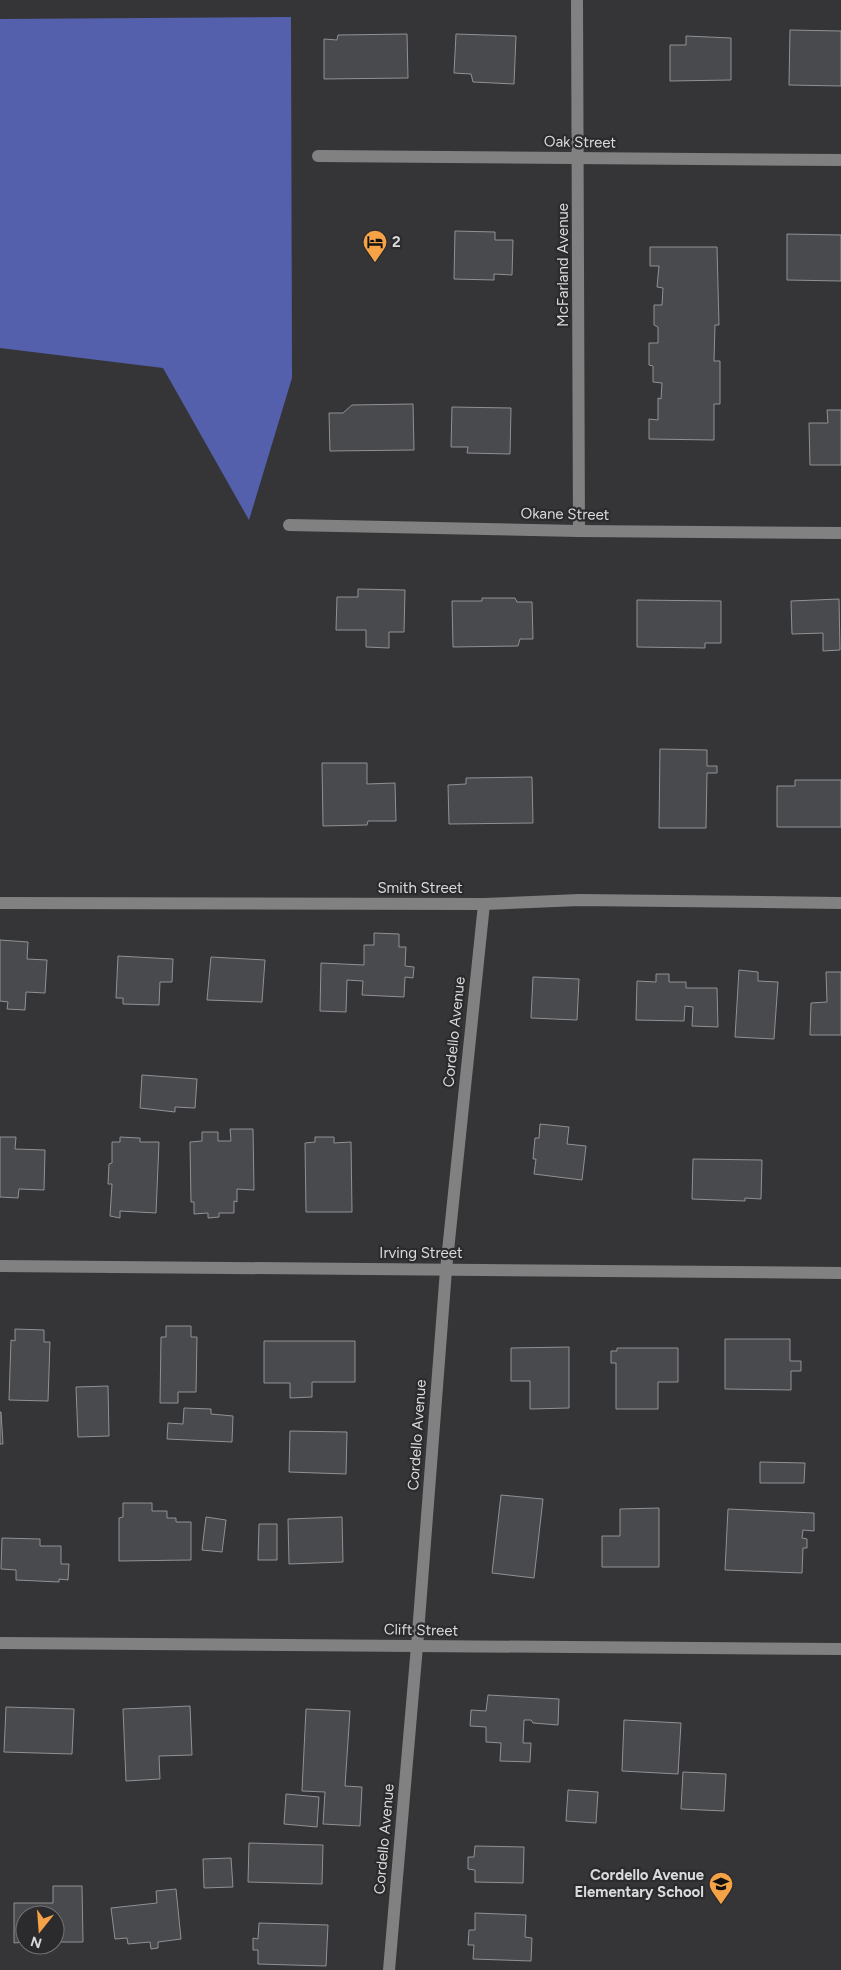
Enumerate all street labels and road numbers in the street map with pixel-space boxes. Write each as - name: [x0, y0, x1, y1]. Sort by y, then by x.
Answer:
- street label: Oak Street: [544, 132, 617, 152]
- street label: McFarland Avenue: [554, 203, 572, 327]
- street label: Okane Street: [521, 504, 610, 524]
- street label: Smith Street: [377, 879, 463, 897]
- street label: Cordello Avenue: [439, 976, 469, 1088]
- street label: Irving Street: [379, 1244, 463, 1262]
- street label: Cordello Avenue: [404, 1379, 430, 1491]
- street label: Clift Street: [384, 1620, 459, 1640]
- street label: Cordello Avenue: [370, 1783, 398, 1895]

